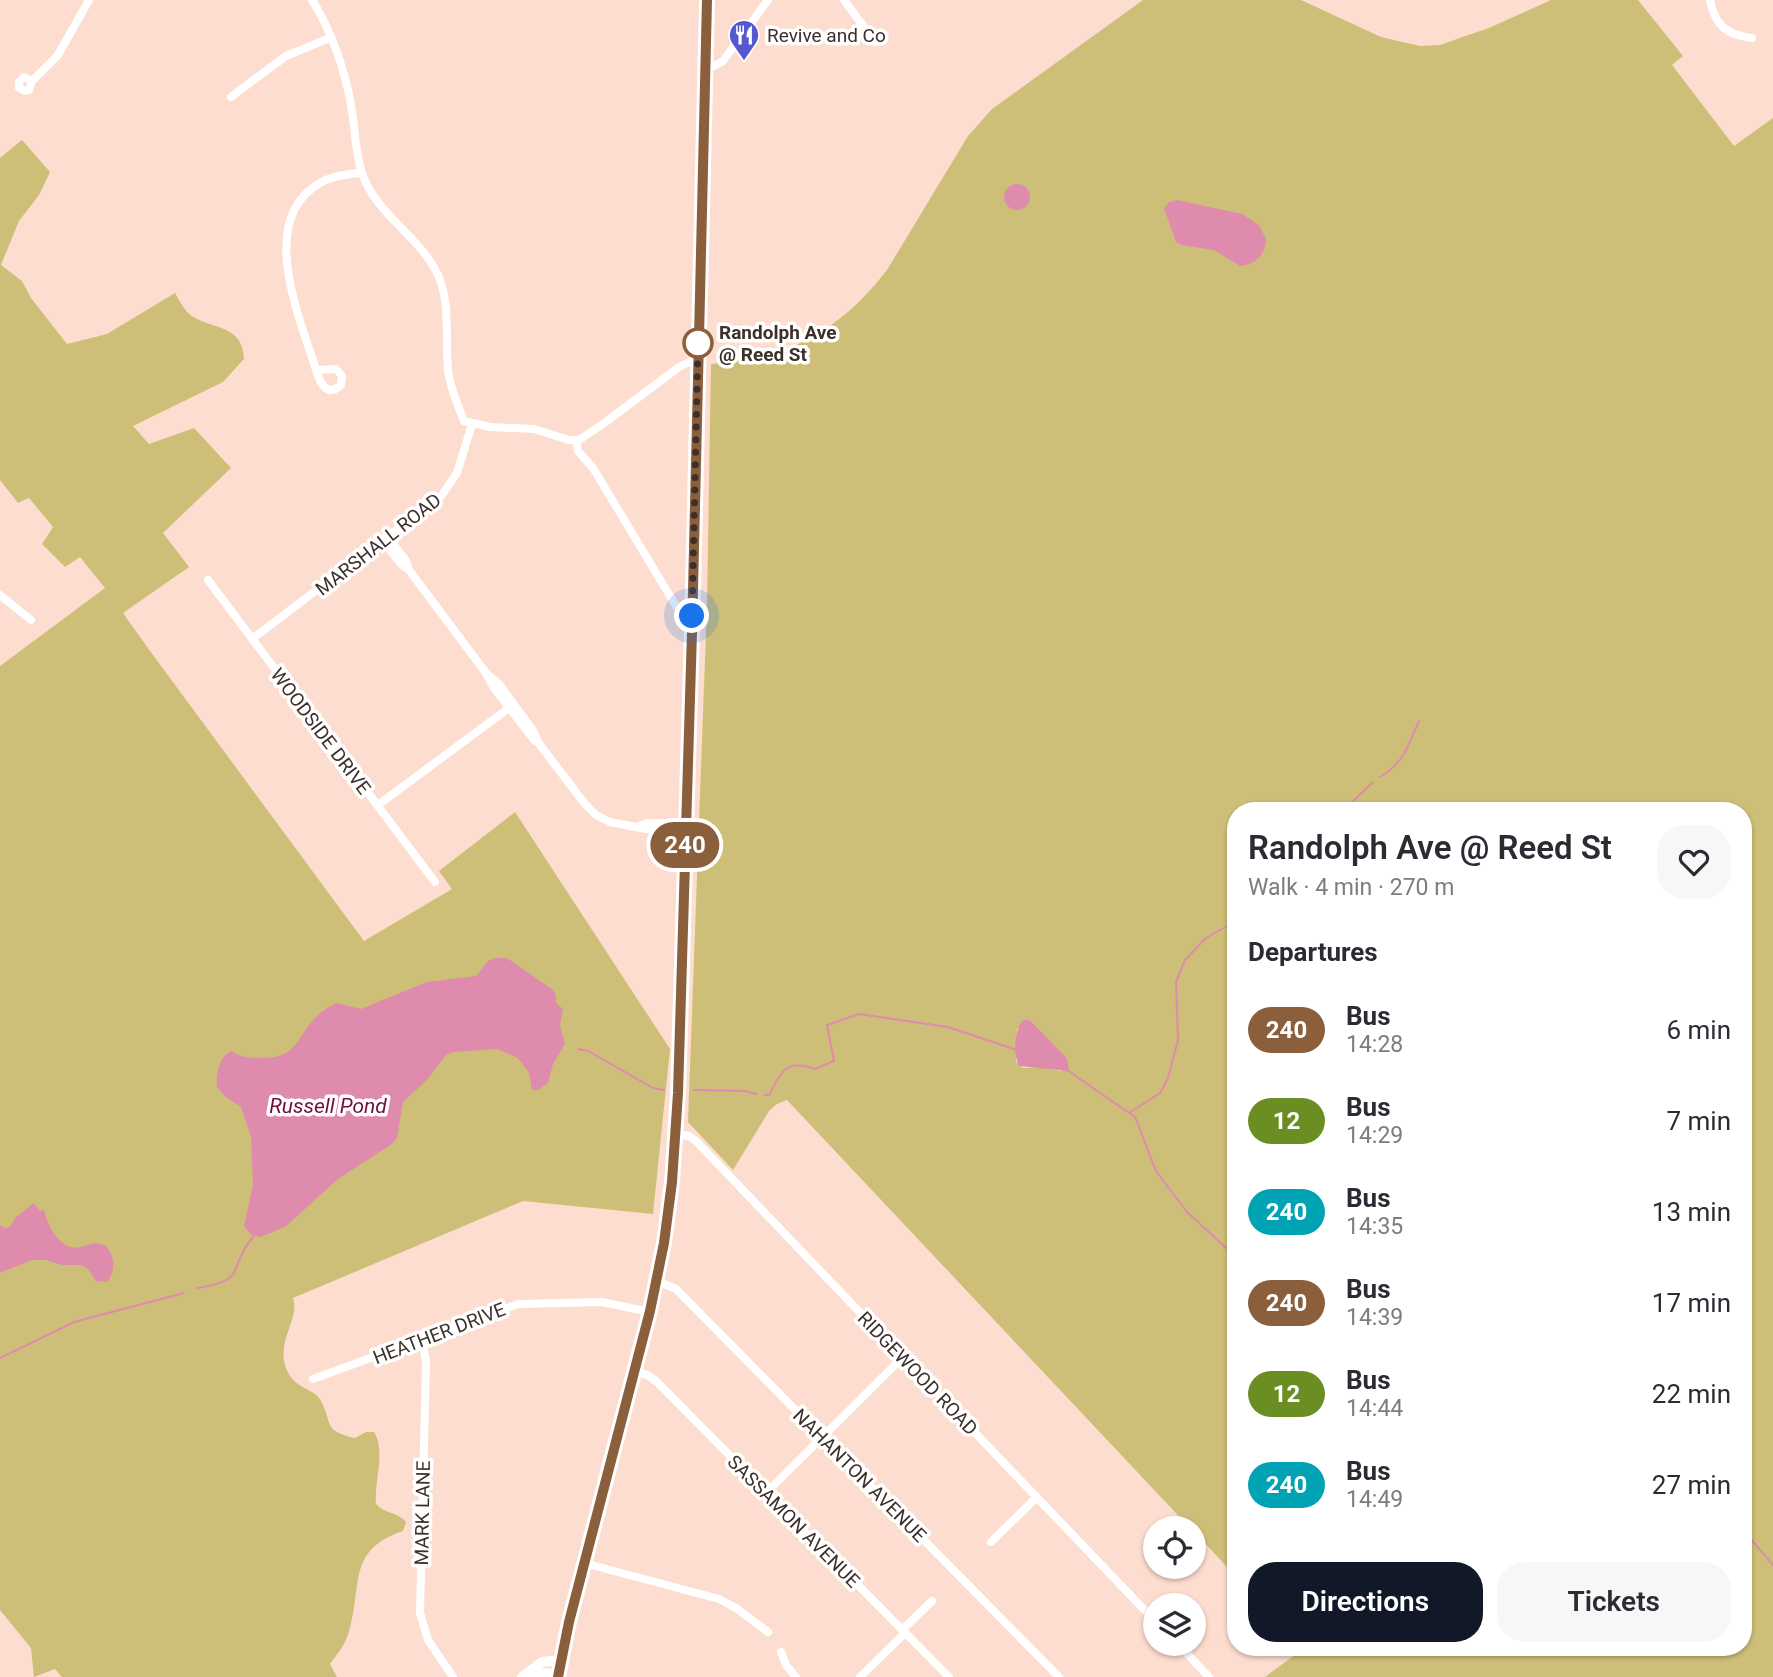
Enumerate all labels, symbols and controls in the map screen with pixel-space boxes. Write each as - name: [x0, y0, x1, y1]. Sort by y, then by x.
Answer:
- restaurant icon: Revive and Co: [727, 18, 761, 62]
- place label: Revive and Co: [767, 24, 886, 47]
- place label: Randolph Ave @ Reed St: [719, 321, 837, 366]
- marker: Randolph Ave @ Reed St: [683, 328, 713, 358]
- street label: MARSHALL ROAD: [311, 488, 446, 601]
- your location: [674, 598, 709, 633]
- street label: WOODSIDE DRIVE: [266, 664, 376, 799]
- line badge: 240: [645, 822, 725, 868]
- button: heart: [1657, 825, 1731, 899]
- text: Randolph Ave @ Reed St: [1248, 828, 1612, 867]
- text: 240: [664, 831, 706, 859]
- text: Walk · 4 min · 270 m: [1248, 874, 1454, 901]
- text: Departures: [1248, 937, 1378, 967]
- text: Bus: [1346, 1001, 1391, 1031]
- text: 6 min: [1666, 1015, 1731, 1045]
- text: 240: [1266, 1016, 1307, 1044]
- text: 14:28: [1346, 1031, 1403, 1058]
- text: Bus: [1346, 1092, 1391, 1122]
- water label: Russell Pond: [269, 1094, 387, 1118]
- text: 7 min: [1666, 1106, 1731, 1136]
- text: 12: [1273, 1107, 1300, 1135]
- text: 14:29: [1346, 1122, 1403, 1149]
- text: Bus: [1346, 1183, 1391, 1213]
- text: 13 min: [1652, 1197, 1731, 1227]
- text: 240: [1266, 1198, 1307, 1226]
- text: 14:35: [1346, 1213, 1403, 1240]
- text: Bus: [1346, 1274, 1391, 1304]
- text: 17 min: [1652, 1288, 1731, 1318]
- text: 240: [1266, 1289, 1307, 1317]
- street label: HEATHER DRIVE: [370, 1298, 509, 1369]
- text: 14:39: [1346, 1304, 1403, 1331]
- street label: RIDGEWOOD ROAD: [853, 1307, 982, 1440]
- text: Bus: [1346, 1365, 1391, 1395]
- text: 22 min: [1652, 1379, 1731, 1409]
- text: 12: [1273, 1380, 1300, 1408]
- text: 14:44: [1346, 1395, 1403, 1422]
- street label: NAHANTON AVENUE: [788, 1404, 931, 1547]
- street label: SASSAMON AVENUE: [723, 1450, 865, 1592]
- text: Bus: [1346, 1456, 1391, 1486]
- street label: MARK LANE: [410, 1460, 435, 1566]
- text: 27 min: [1652, 1470, 1731, 1500]
- text: 240: [1266, 1471, 1307, 1499]
- text: 14:49: [1346, 1486, 1403, 1513]
- map controls: [1143, 1516, 1206, 1656]
- button: locate: [1143, 1516, 1206, 1579]
- button: Directions: [1248, 1562, 1483, 1642]
- button: Tickets: [1497, 1562, 1731, 1642]
- button: layers: [1143, 1593, 1206, 1656]

